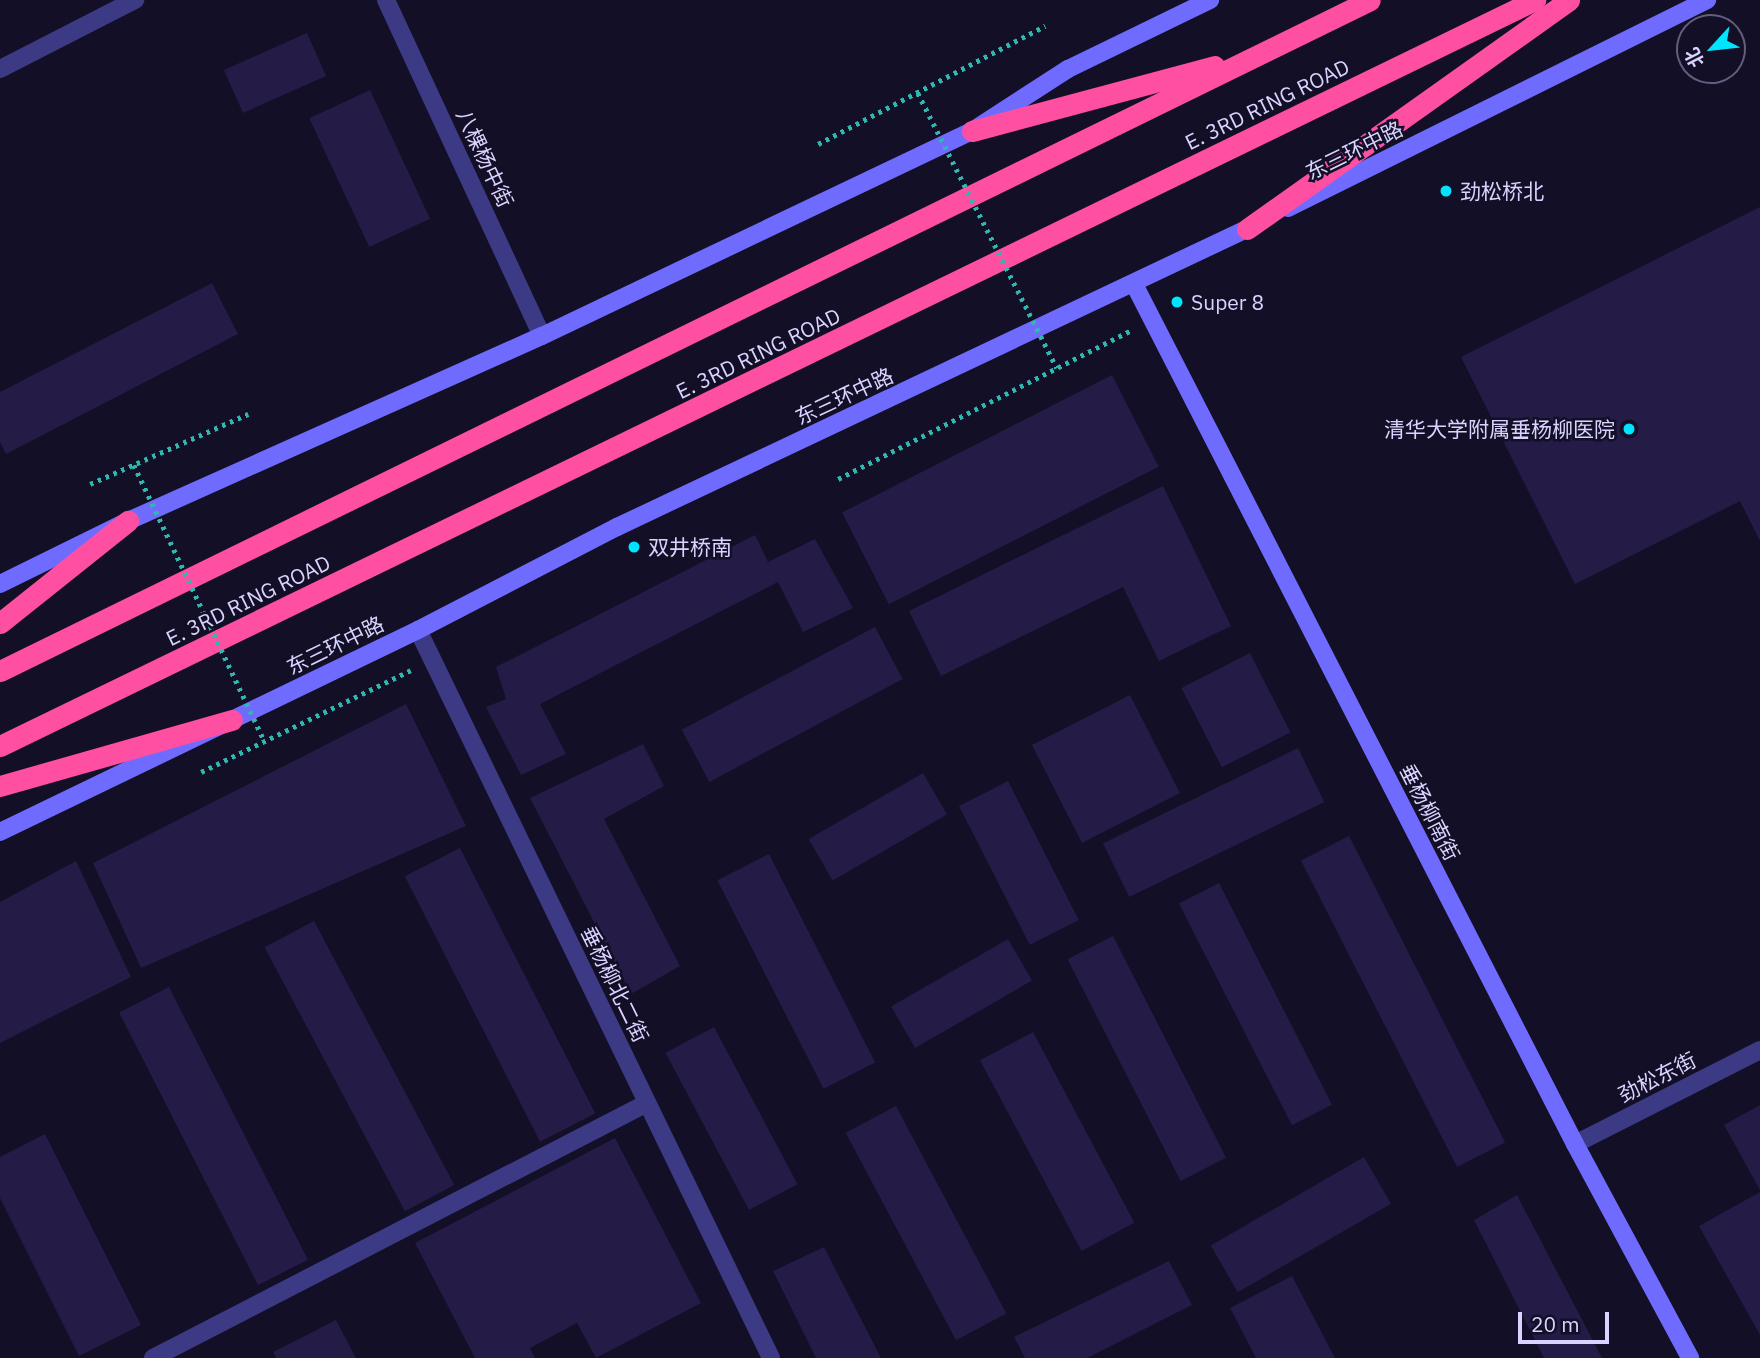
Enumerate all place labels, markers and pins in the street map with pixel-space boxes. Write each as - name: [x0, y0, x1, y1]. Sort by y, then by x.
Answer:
- place label: 劲松桥北: [1460, 178, 1544, 204]
- marker: 劲松桥北: [1438, 183, 1454, 199]
- place label: Super 8: [1191, 289, 1264, 315]
- marker: Super 8: [1169, 294, 1185, 310]
- place label: 清华大学附属垂杨柳医院: [1384, 416, 1615, 442]
- marker: 清华大学附属垂杨柳医院: [1621, 421, 1637, 437]
- place label: 双井桥南: [648, 534, 732, 560]
- marker: 双井桥南: [626, 539, 642, 555]

